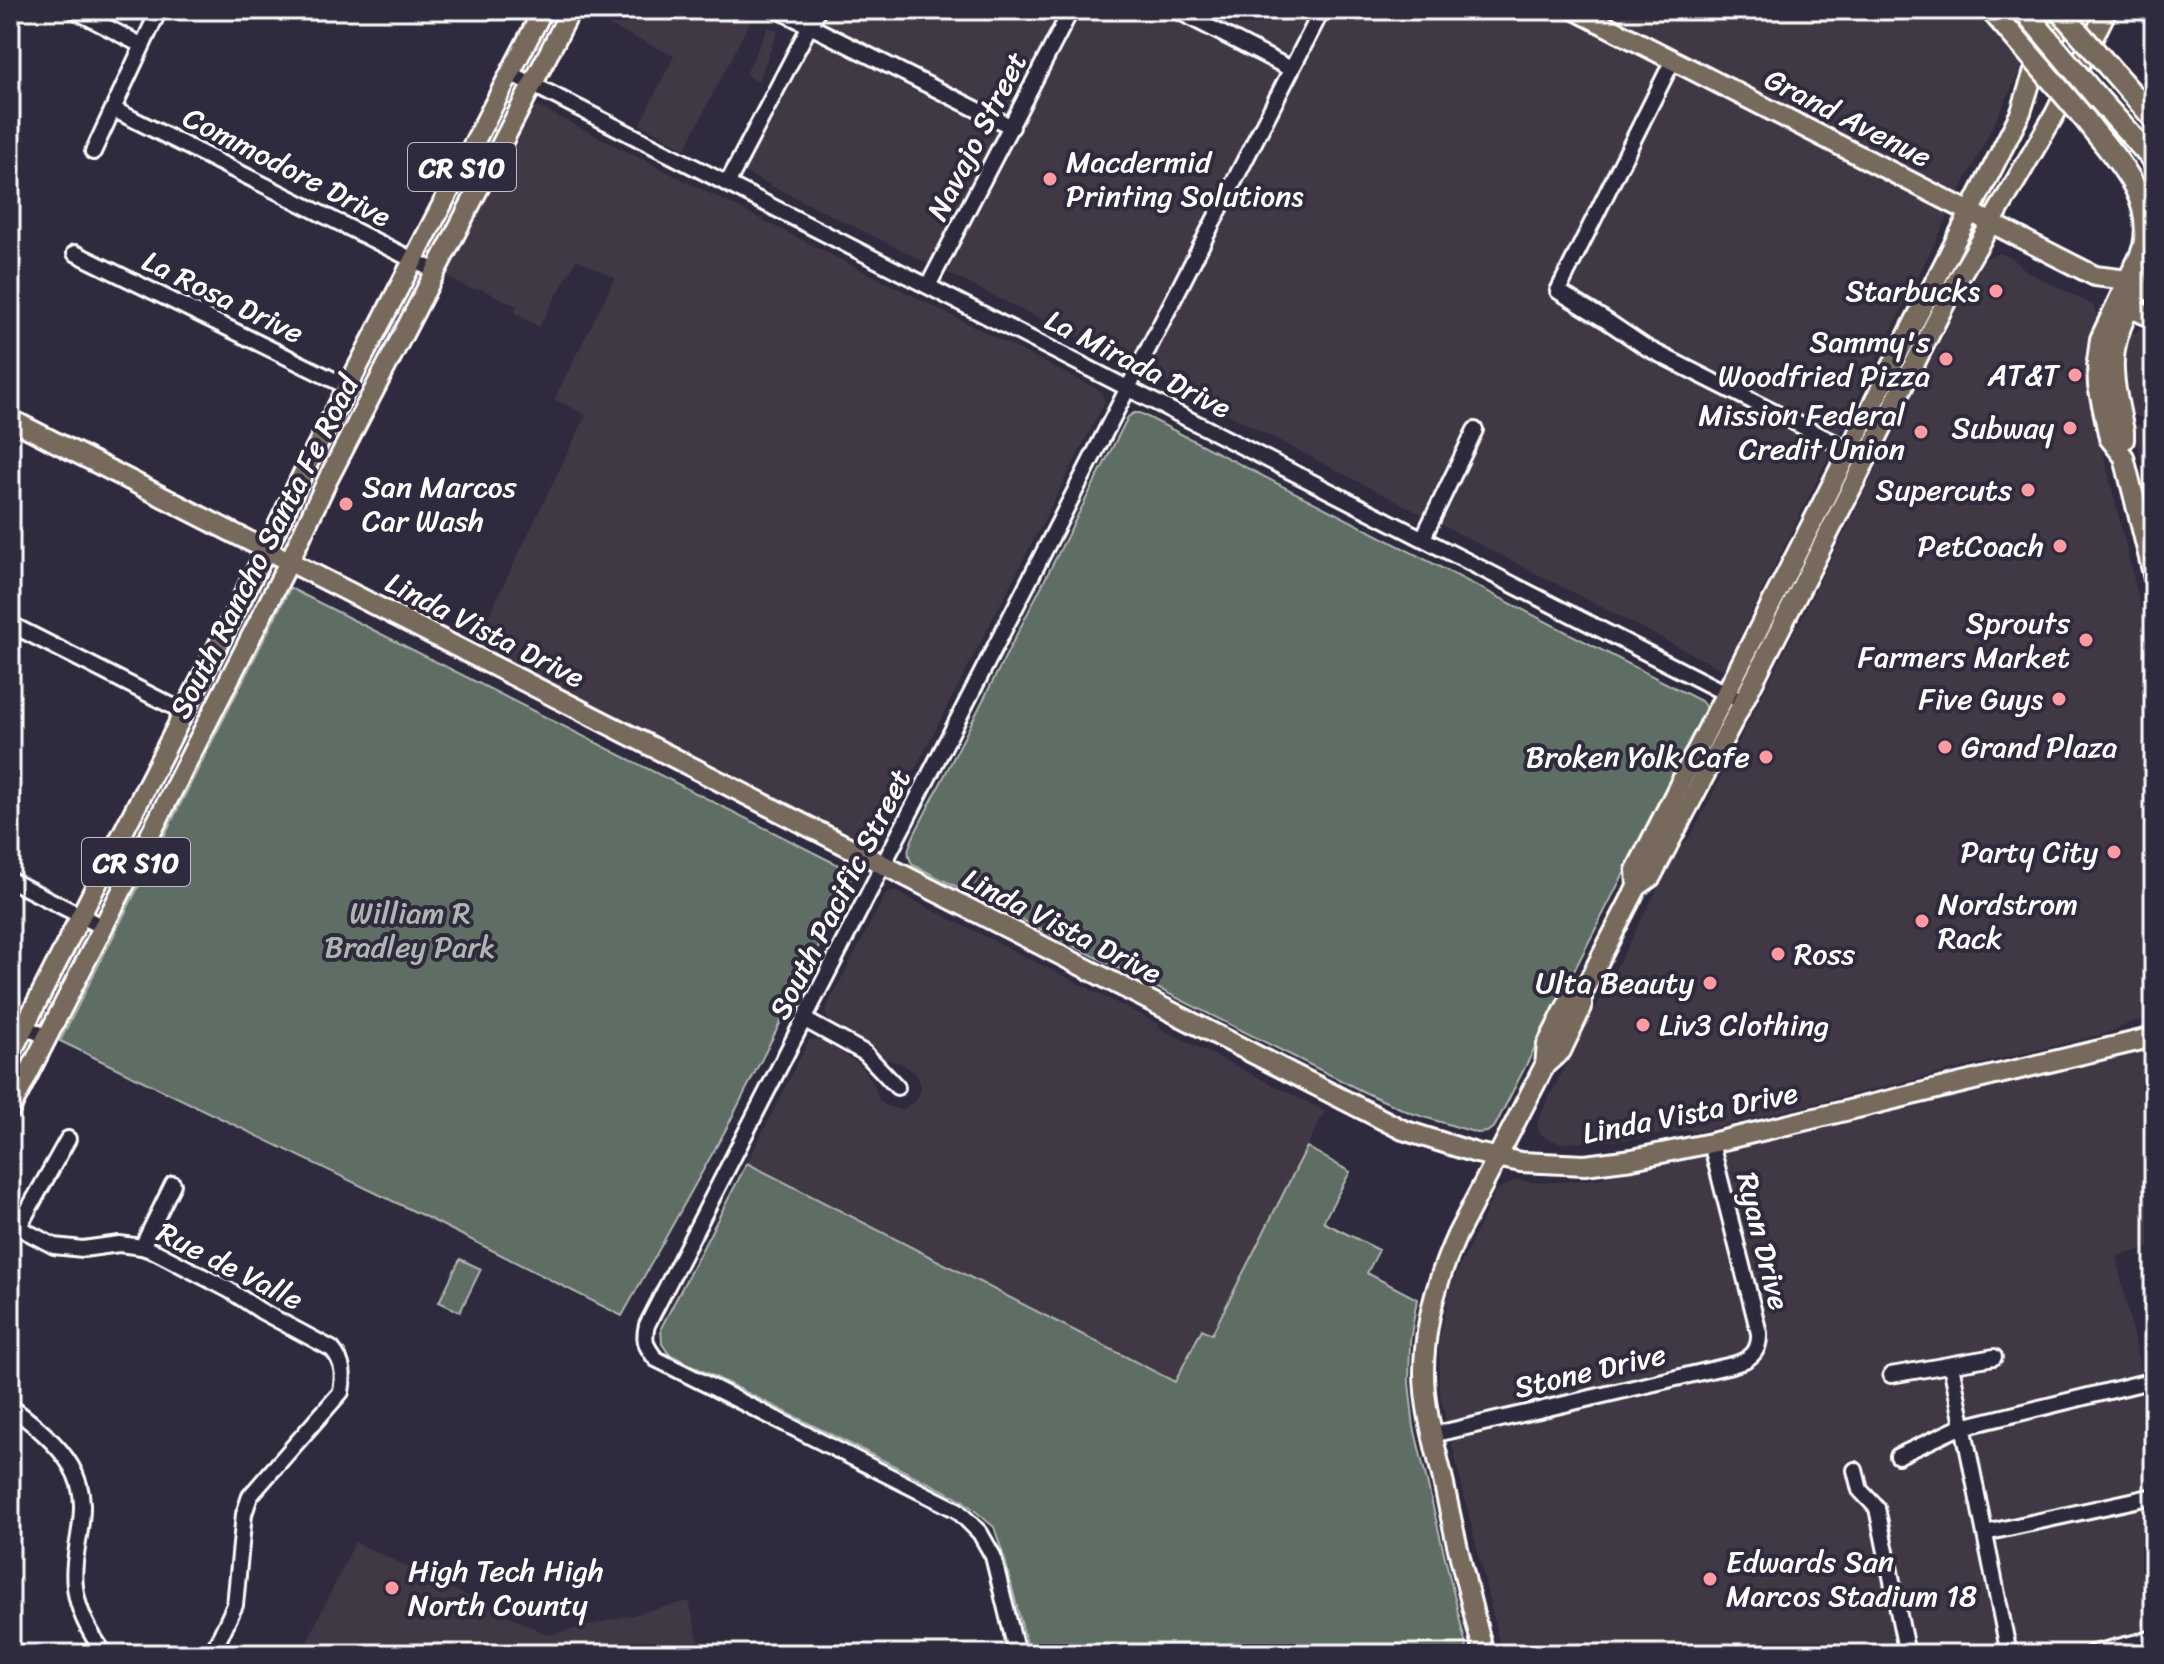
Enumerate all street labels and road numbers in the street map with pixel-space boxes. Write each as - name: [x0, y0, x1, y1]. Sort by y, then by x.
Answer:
- street label: Navajo Street: [911, 42, 1043, 230]
- street label: Grand Avenue: [1754, 53, 1942, 183]
- street label: Commodore Drive: [173, 91, 401, 243]
- road number: CR S10: [408, 143, 516, 191]
- street label: La Rosa Drive: [133, 234, 313, 360]
- street label: La Mirada Drive: [1035, 294, 1241, 434]
- street label: South Rancho Santa Fe Road: [154, 364, 375, 728]
- street label: Linda Vista Drive: [375, 556, 595, 704]
- street label: South Pacific Street: [753, 759, 927, 1029]
- road number: CR S10: [82, 838, 190, 886]
- street label: Linda Vista Drive: [952, 852, 1172, 1000]
- street label: Linda Vista Drive: [1578, 1066, 1802, 1160]
- street label: Ryan Drive: [1720, 1167, 1806, 1315]
- street label: Rue de Valle: [147, 1206, 313, 1326]
- street label: Stone Drive: [1509, 1327, 1671, 1415]

